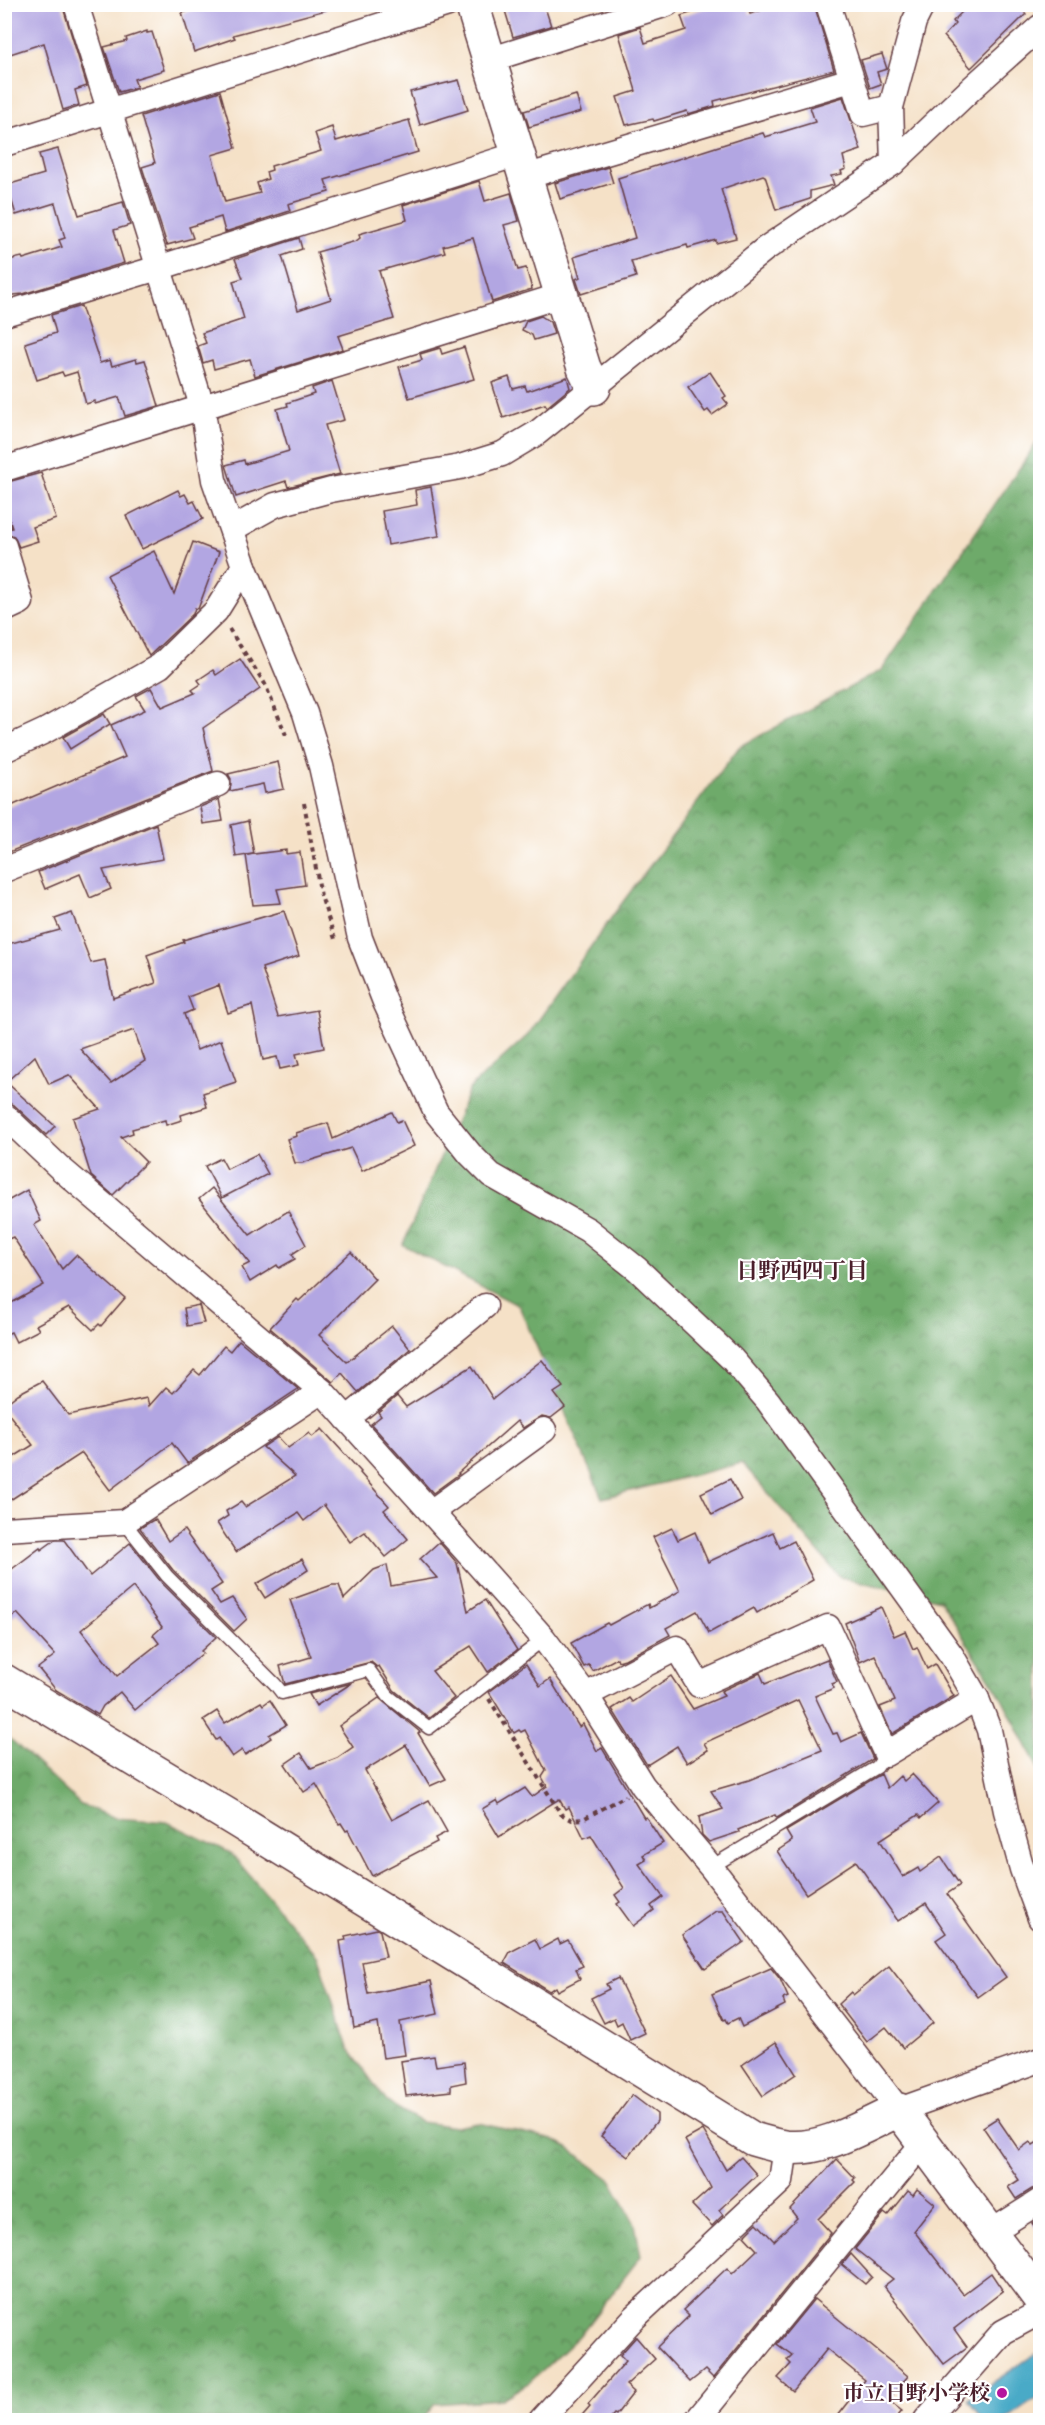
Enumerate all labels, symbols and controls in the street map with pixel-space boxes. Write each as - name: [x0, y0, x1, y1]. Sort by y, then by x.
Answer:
- district label: 日野西四丁目: [736, 1254, 868, 1286]
- place label: 市立日野小学校: [843, 2377, 990, 2408]
- marker: 市立日野小学校: [995, 2386, 1009, 2400]

